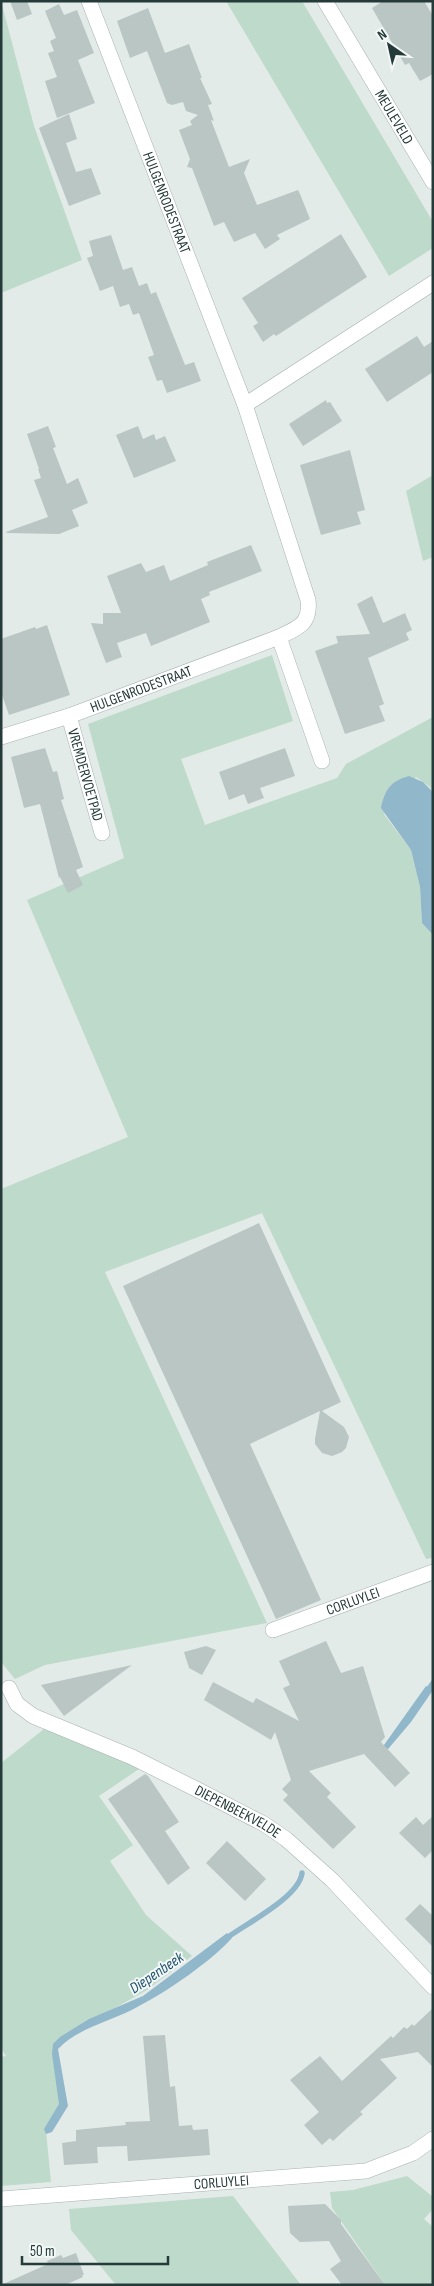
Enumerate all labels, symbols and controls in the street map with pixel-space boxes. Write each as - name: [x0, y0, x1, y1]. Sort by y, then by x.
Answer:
- north arrow: [364, 20, 414, 70]
- text: N: [374, 25, 390, 44]
- street label: MEULEVELD: [370, 86, 417, 148]
- street label: HULGENRODESTRAAT: [138, 149, 195, 256]
- street label: HULGENRODESTRAAT: [88, 662, 195, 717]
- street label: VREMDERVOETPAD: [63, 726, 107, 823]
- street label: CORLUYLEI: [324, 1583, 382, 1620]
- street label: DIEPENBEEKVELDE: [191, 1781, 284, 1843]
- water label: Diepenbeek: [126, 1948, 188, 1998]
- street label: CORLUYLEI: [193, 2171, 250, 2194]
- scale bar: [22, 2234, 169, 2266]
- text: 50 m: [30, 2242, 55, 2261]

